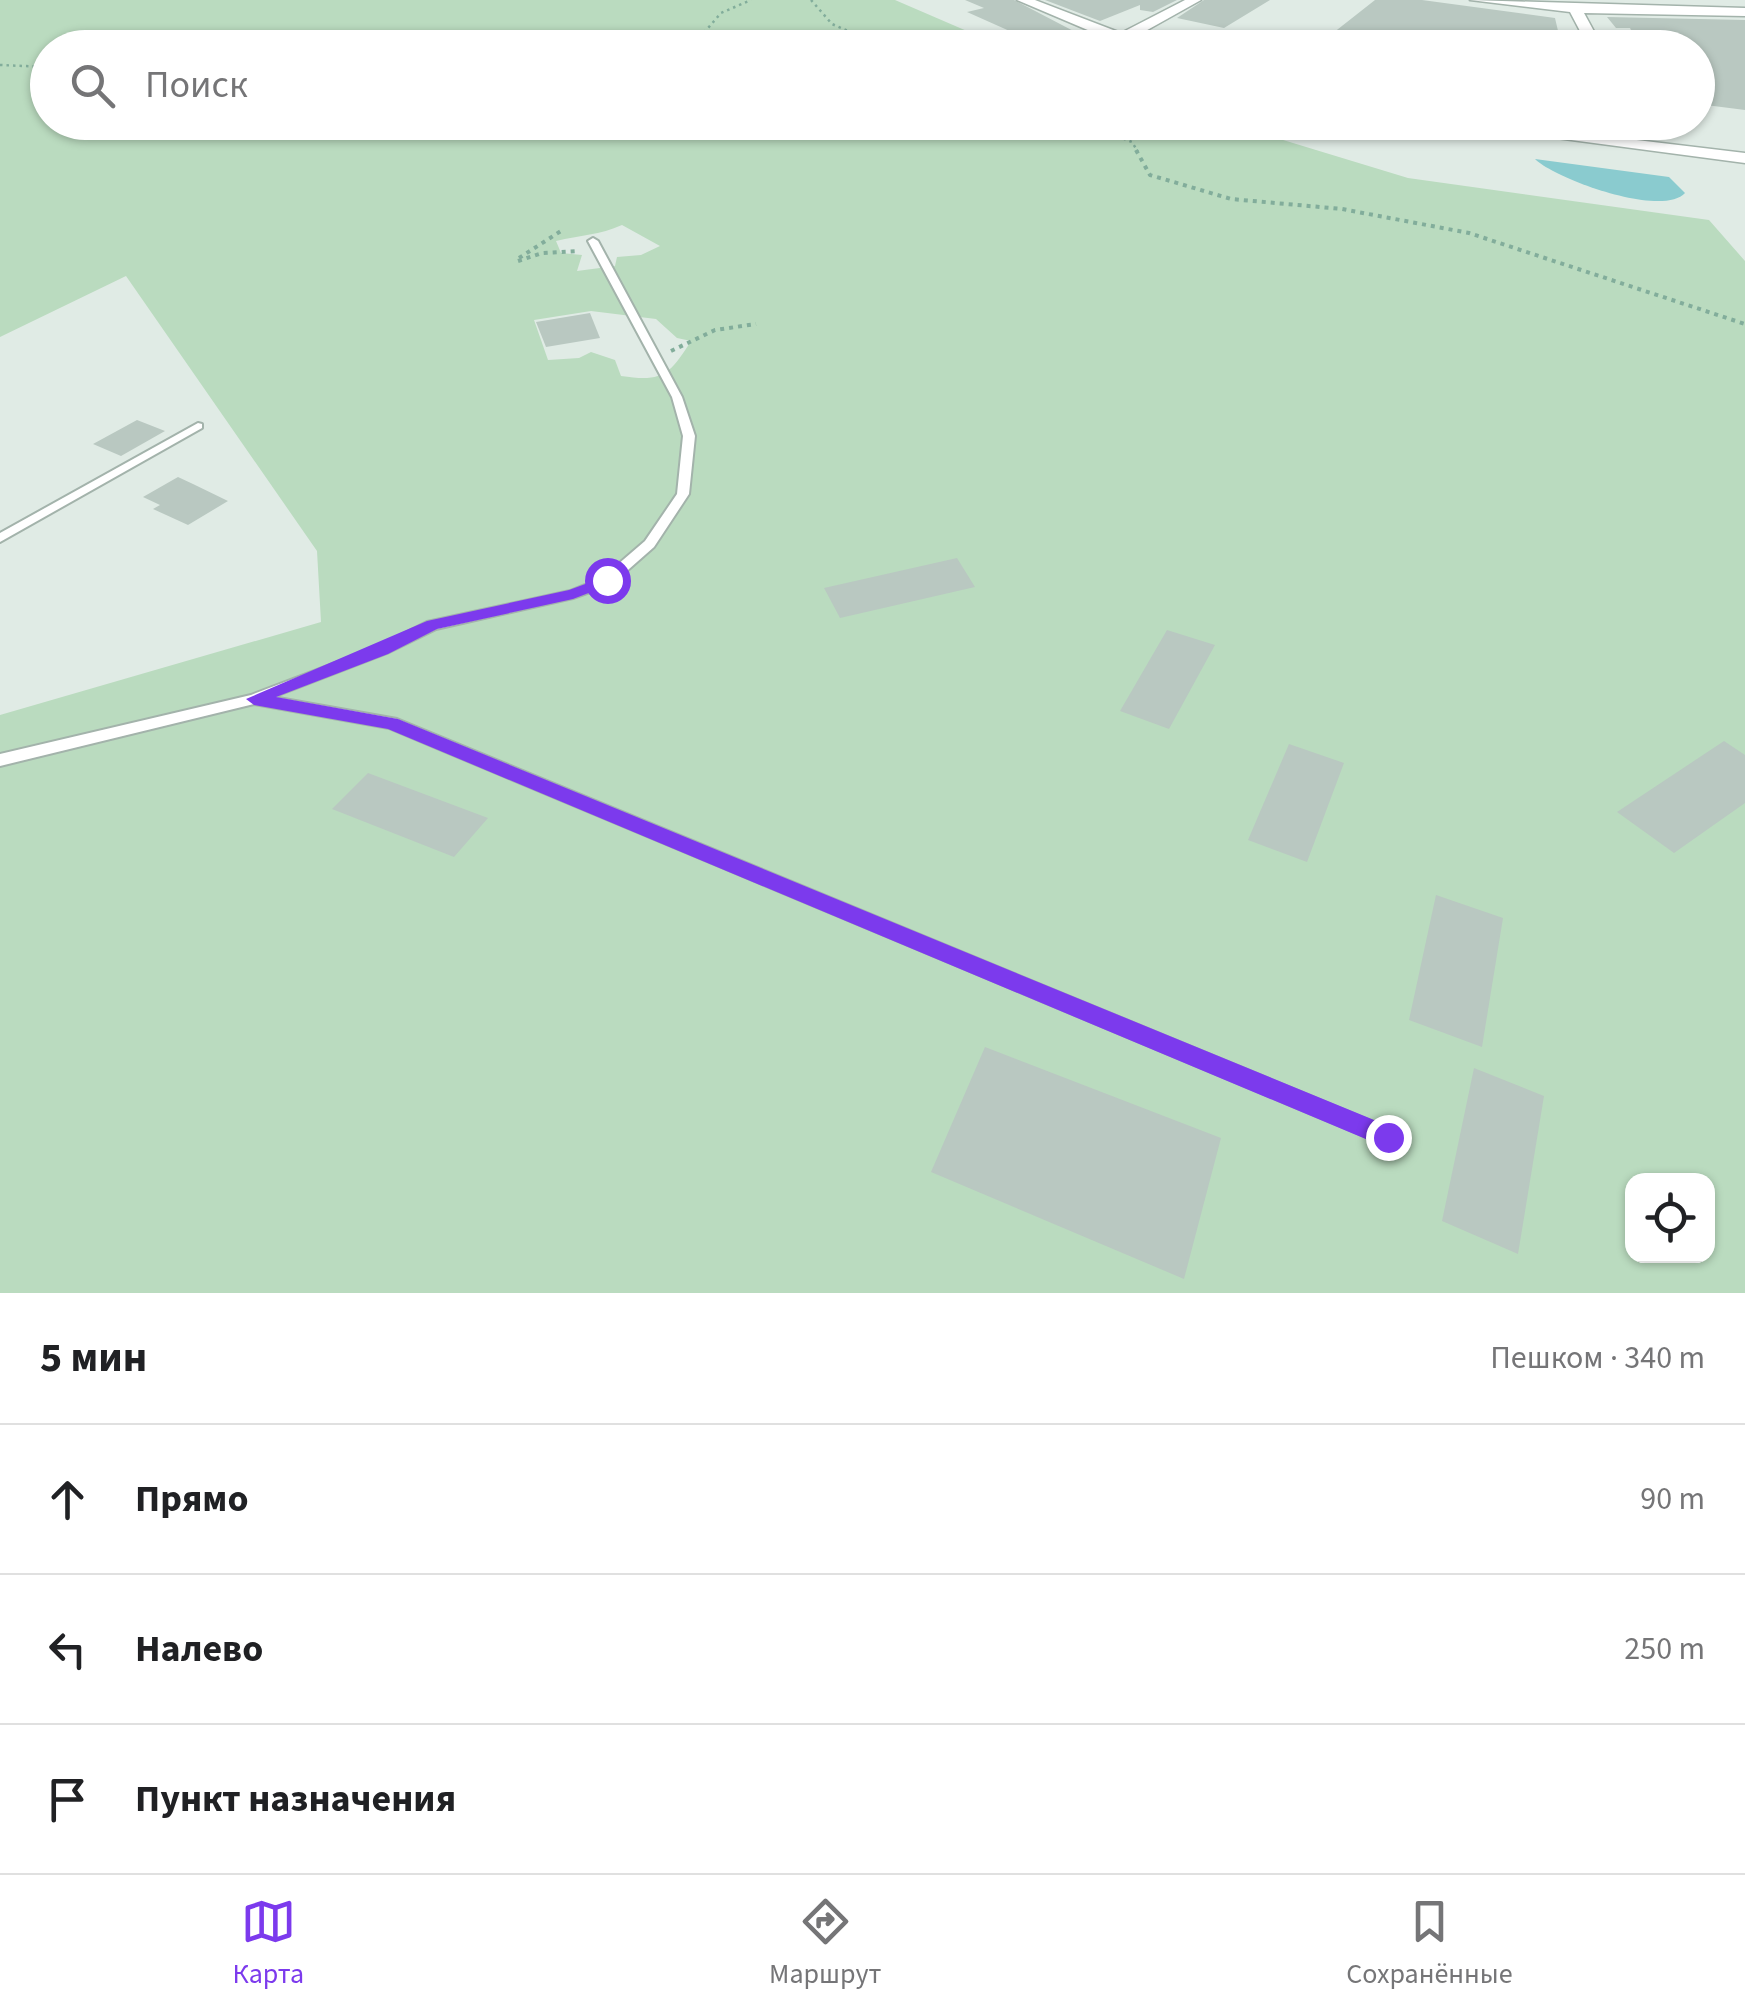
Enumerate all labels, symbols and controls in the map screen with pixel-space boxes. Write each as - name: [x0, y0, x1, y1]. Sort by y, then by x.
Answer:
- search box: [30, 30, 1715, 140]
- icon: search: [65, 58, 120, 113]
- text: Поиск: [145, 58, 248, 112]
- route start: [585, 558, 631, 604]
- route end: [1366, 1115, 1412, 1161]
- map controls: [1625, 1173, 1715, 1263]
- button: locate: [1625, 1173, 1715, 1263]
- text: 5 мин: [40, 1328, 147, 1388]
- text: Пешком · 340 m: [1490, 1335, 1705, 1381]
- icon: ahead: [40, 1472, 95, 1527]
- text: Прямо: [135, 1472, 249, 1526]
- text: 90 m: [1640, 1476, 1705, 1522]
- icon: left: [40, 1622, 95, 1677]
- text: Налево: [135, 1622, 263, 1676]
- text: 250 m: [1624, 1626, 1705, 1672]
- icon: arrive: [40, 1772, 95, 1827]
- text: Пункт назначения: [135, 1772, 456, 1826]
- tab: Карта: [232, 1894, 304, 1994]
- tab: Маршрут: [769, 1894, 881, 1994]
- tab: Сохранённые: [1346, 1894, 1513, 1994]

